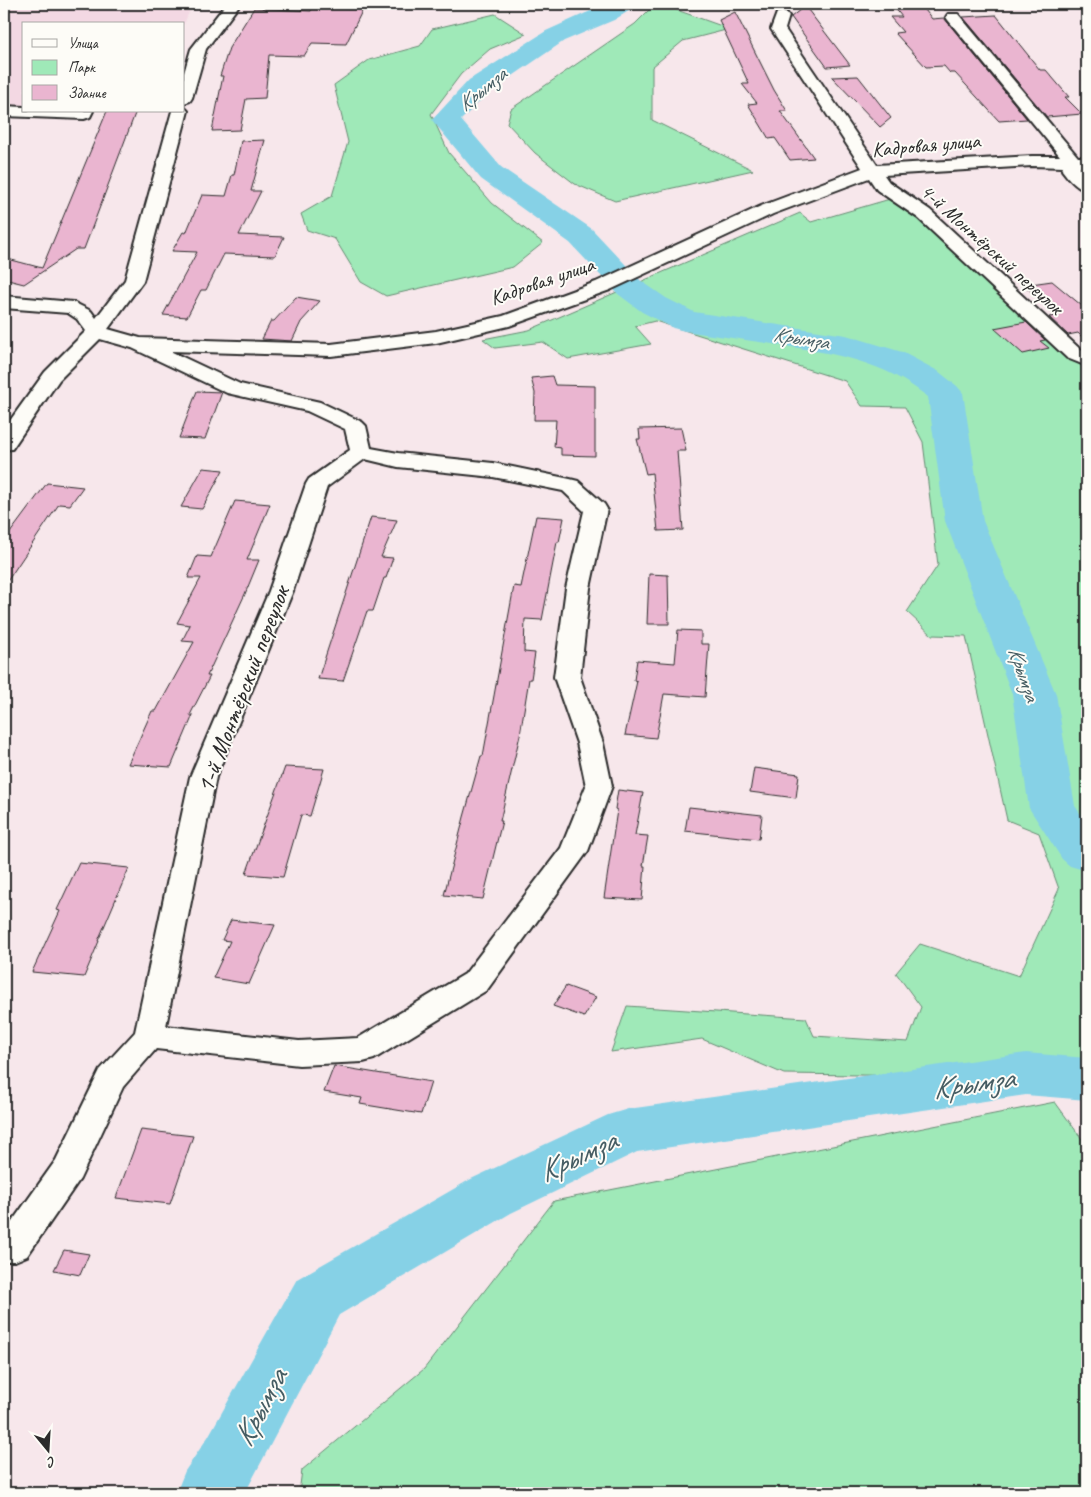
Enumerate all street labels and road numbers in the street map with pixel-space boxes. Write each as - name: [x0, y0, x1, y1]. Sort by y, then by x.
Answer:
- street label: Кадровая улица: [871, 127, 983, 163]
- street label: 4-й Монтёрский переулок: [915, 178, 1071, 322]
- street label: Кадровая улица: [486, 250, 599, 311]
- street label: 1-й Монтёрский переулок: [189, 579, 298, 797]

